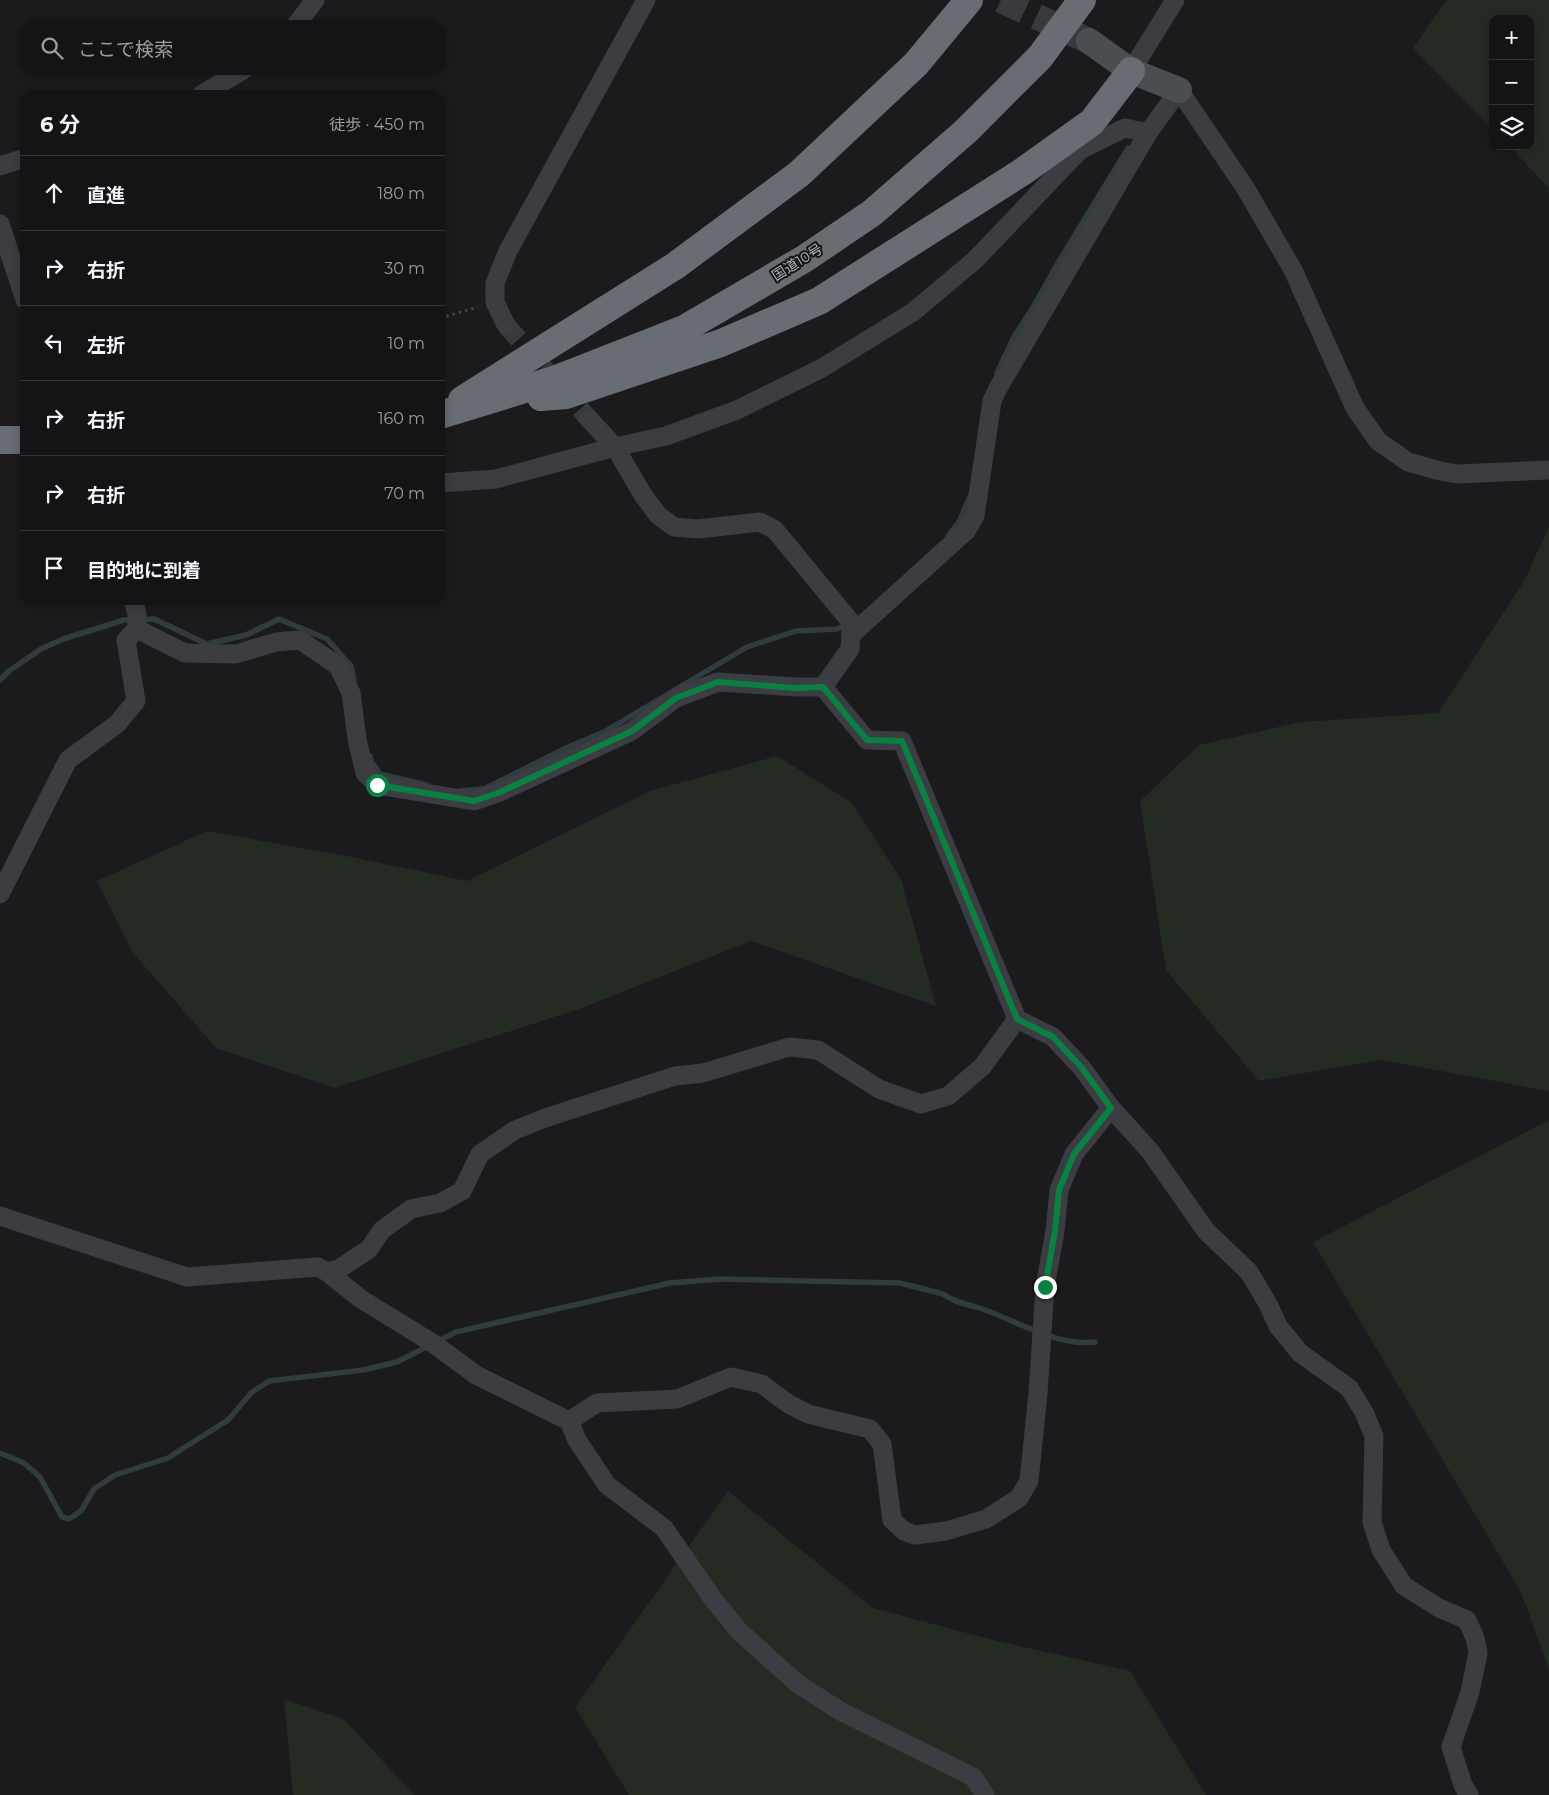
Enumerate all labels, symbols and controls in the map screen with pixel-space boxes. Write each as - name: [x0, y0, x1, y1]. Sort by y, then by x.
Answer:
- map controls: [1489, 15, 1534, 150]
- button: +: [1489, 15, 1534, 60]
- search box: [20, 20, 445, 75]
- icon: search: [38, 34, 66, 62]
- text: ここで検索: [78, 38, 173, 61]
- button: −: [1489, 60, 1534, 105]
- button: layers: [1489, 105, 1534, 150]
- text: 6 分: [40, 112, 80, 137]
- text: 徒歩 · 450 m: [329, 115, 425, 134]
- icon: ahead: [40, 179, 68, 207]
- text: 直進: [87, 184, 125, 207]
- text: 180 m: [377, 184, 425, 203]
- street label: 国道10号: [768, 239, 826, 285]
- icon: right: [40, 254, 68, 282]
- text: 右折: [87, 259, 125, 282]
- text: 30 m: [384, 259, 425, 278]
- icon: left: [40, 329, 68, 357]
- text: 左折: [87, 334, 125, 357]
- text: 10 m: [387, 334, 425, 353]
- icon: right: [40, 404, 68, 432]
- text: 右折: [87, 409, 125, 432]
- text: 160 m: [378, 409, 425, 428]
- icon: right: [40, 479, 68, 507]
- text: 右折: [87, 484, 125, 507]
- text: 70 m: [384, 484, 425, 503]
- icon: arrive: [40, 554, 68, 582]
- text: 目的地に到着: [87, 559, 201, 582]
- route start: [366, 774, 389, 797]
- route end: [1034, 1276, 1057, 1299]

